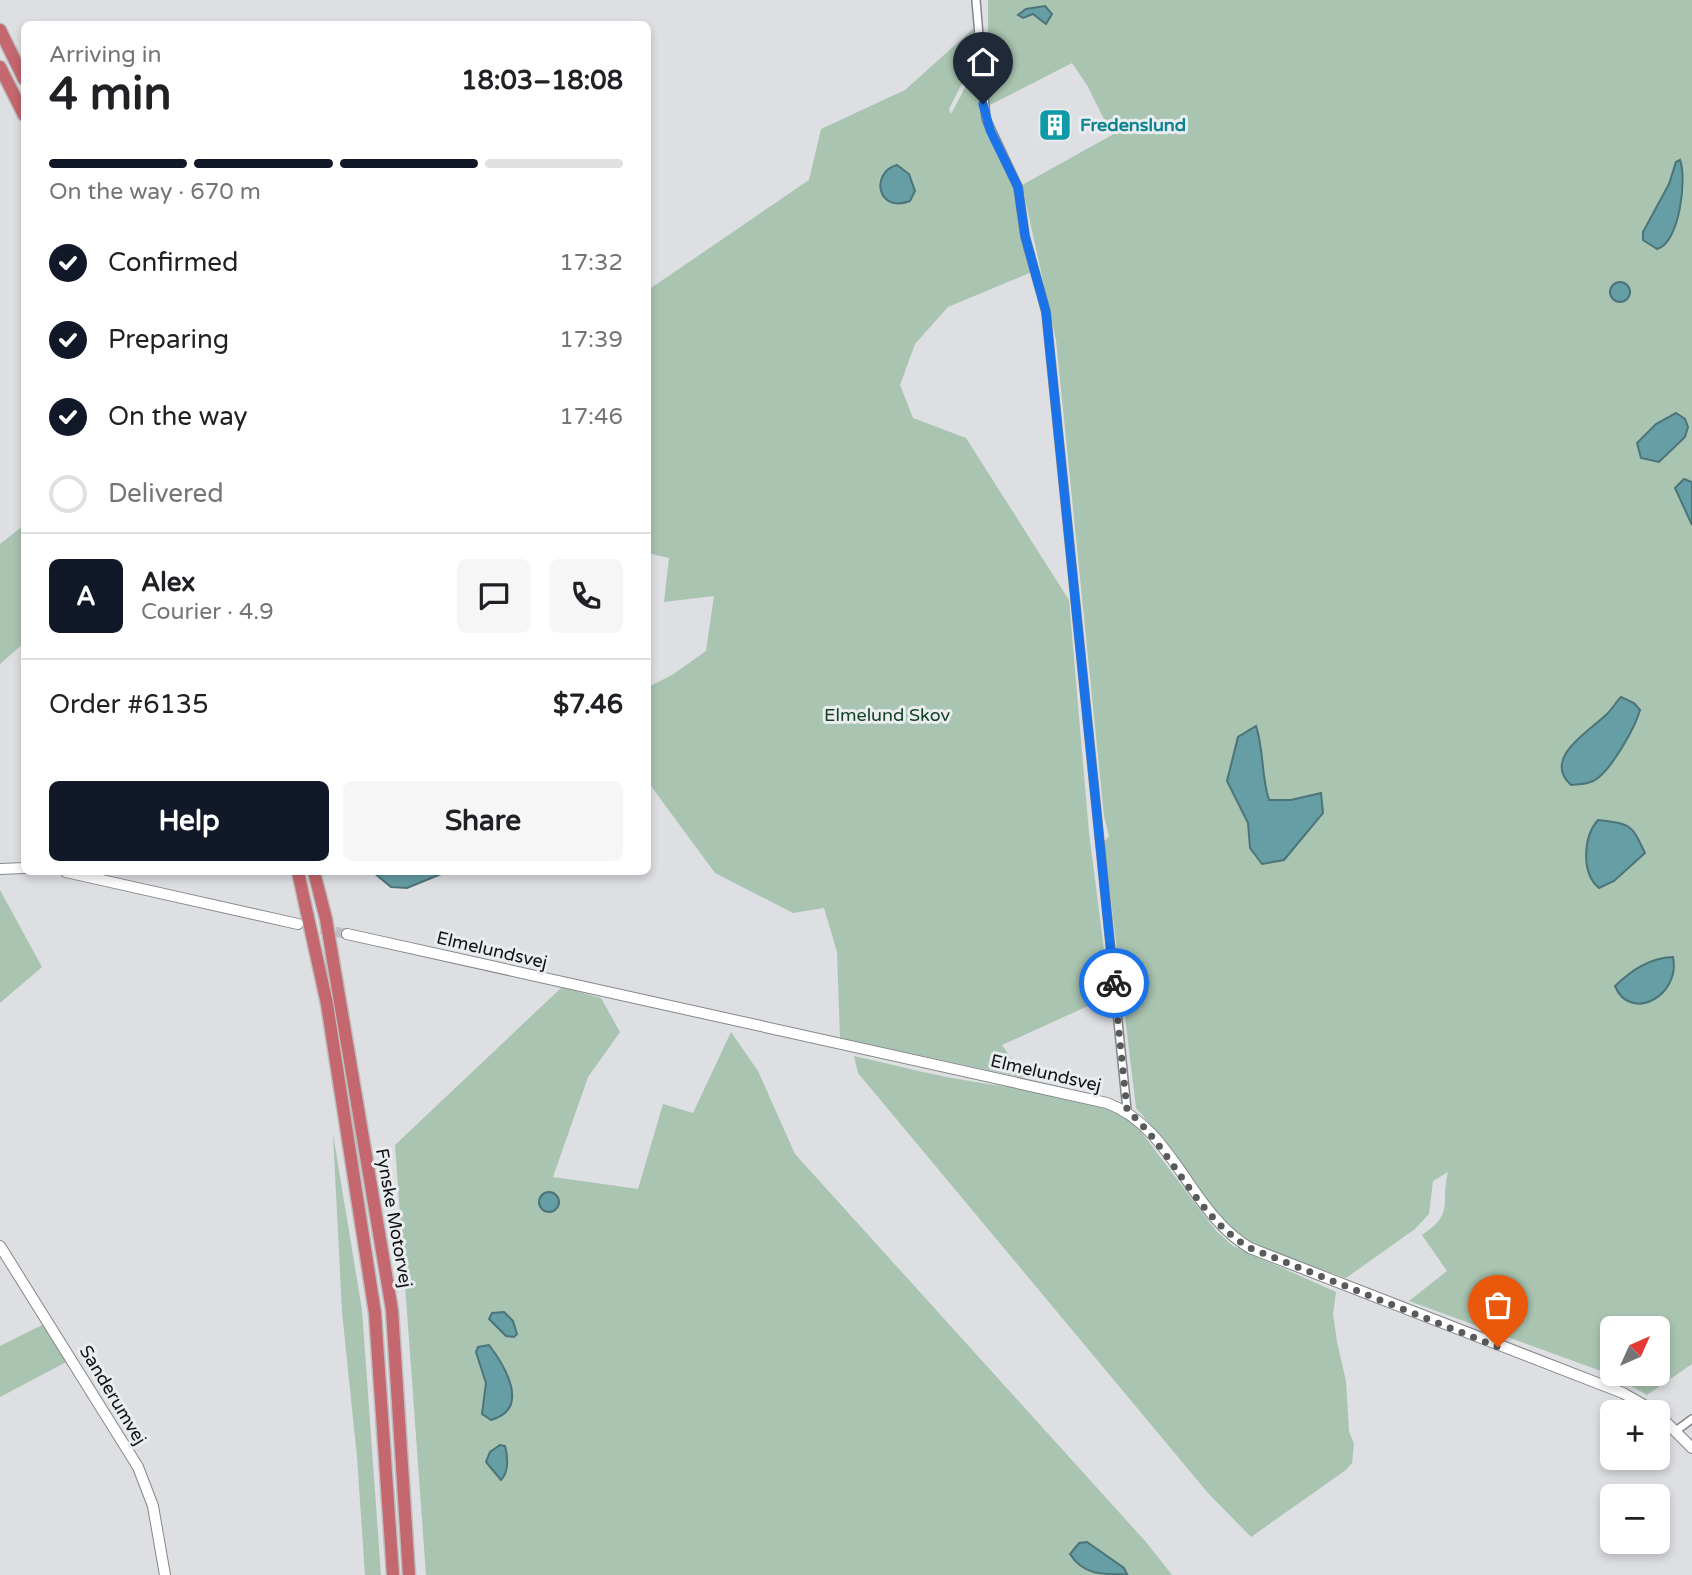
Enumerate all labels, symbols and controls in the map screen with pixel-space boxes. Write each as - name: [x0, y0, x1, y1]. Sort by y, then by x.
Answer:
- pin: [953, 32, 1013, 104]
- text: Arriving in: [49, 41, 162, 69]
- icon: home: [964, 43, 1002, 81]
- text: 18:03–18:08: [461, 65, 623, 96]
- text: 4 min: [49, 67, 172, 122]
- building icon: Fredenslund: [1036, 106, 1074, 144]
- place label: Fredenslund: [1080, 114, 1186, 136]
- text: On the way · 670 m: [49, 178, 261, 206]
- icon: check: [49, 244, 87, 282]
- text: Confirmed: [108, 247, 238, 278]
- text: 17:32: [559, 249, 623, 277]
- icon: check: [49, 321, 87, 359]
- text: Preparing: [108, 324, 229, 355]
- text: 17:39: [559, 326, 623, 354]
- icon: check: [49, 398, 87, 436]
- text: On the way: [108, 401, 248, 432]
- text: 17:46: [559, 403, 623, 431]
- text: Delivered: [108, 478, 224, 509]
- button: chat: [457, 559, 531, 633]
- button: phone: [549, 559, 623, 633]
- text: Alex: [141, 567, 195, 598]
- text: A: [76, 581, 96, 612]
- text: Courier · 4.9: [141, 598, 274, 626]
- text: Order #6135: [49, 689, 209, 720]
- text: $7.46: [553, 689, 623, 720]
- park label: Elmelund Skov: [824, 704, 950, 726]
- button: Help: [49, 781, 329, 861]
- button: Share: [343, 781, 623, 861]
- street label: Elmelundsvej: [434, 927, 550, 973]
- courier: [1079, 948, 1149, 1018]
- icon: bike: [1095, 964, 1133, 1002]
- street label: Elmelundsvej: [988, 1050, 1104, 1096]
- street label: Fynske Motorvej: [371, 1147, 417, 1289]
- pin: [1468, 1275, 1528, 1347]
- icon: bag: [1479, 1286, 1517, 1324]
- north arrow: [1600, 1316, 1670, 1386]
- map controls: [1600, 1316, 1670, 1554]
- street label: Sanderumvej: [75, 1341, 151, 1449]
- button: +: [1600, 1400, 1670, 1470]
- button: −: [1600, 1484, 1670, 1554]

